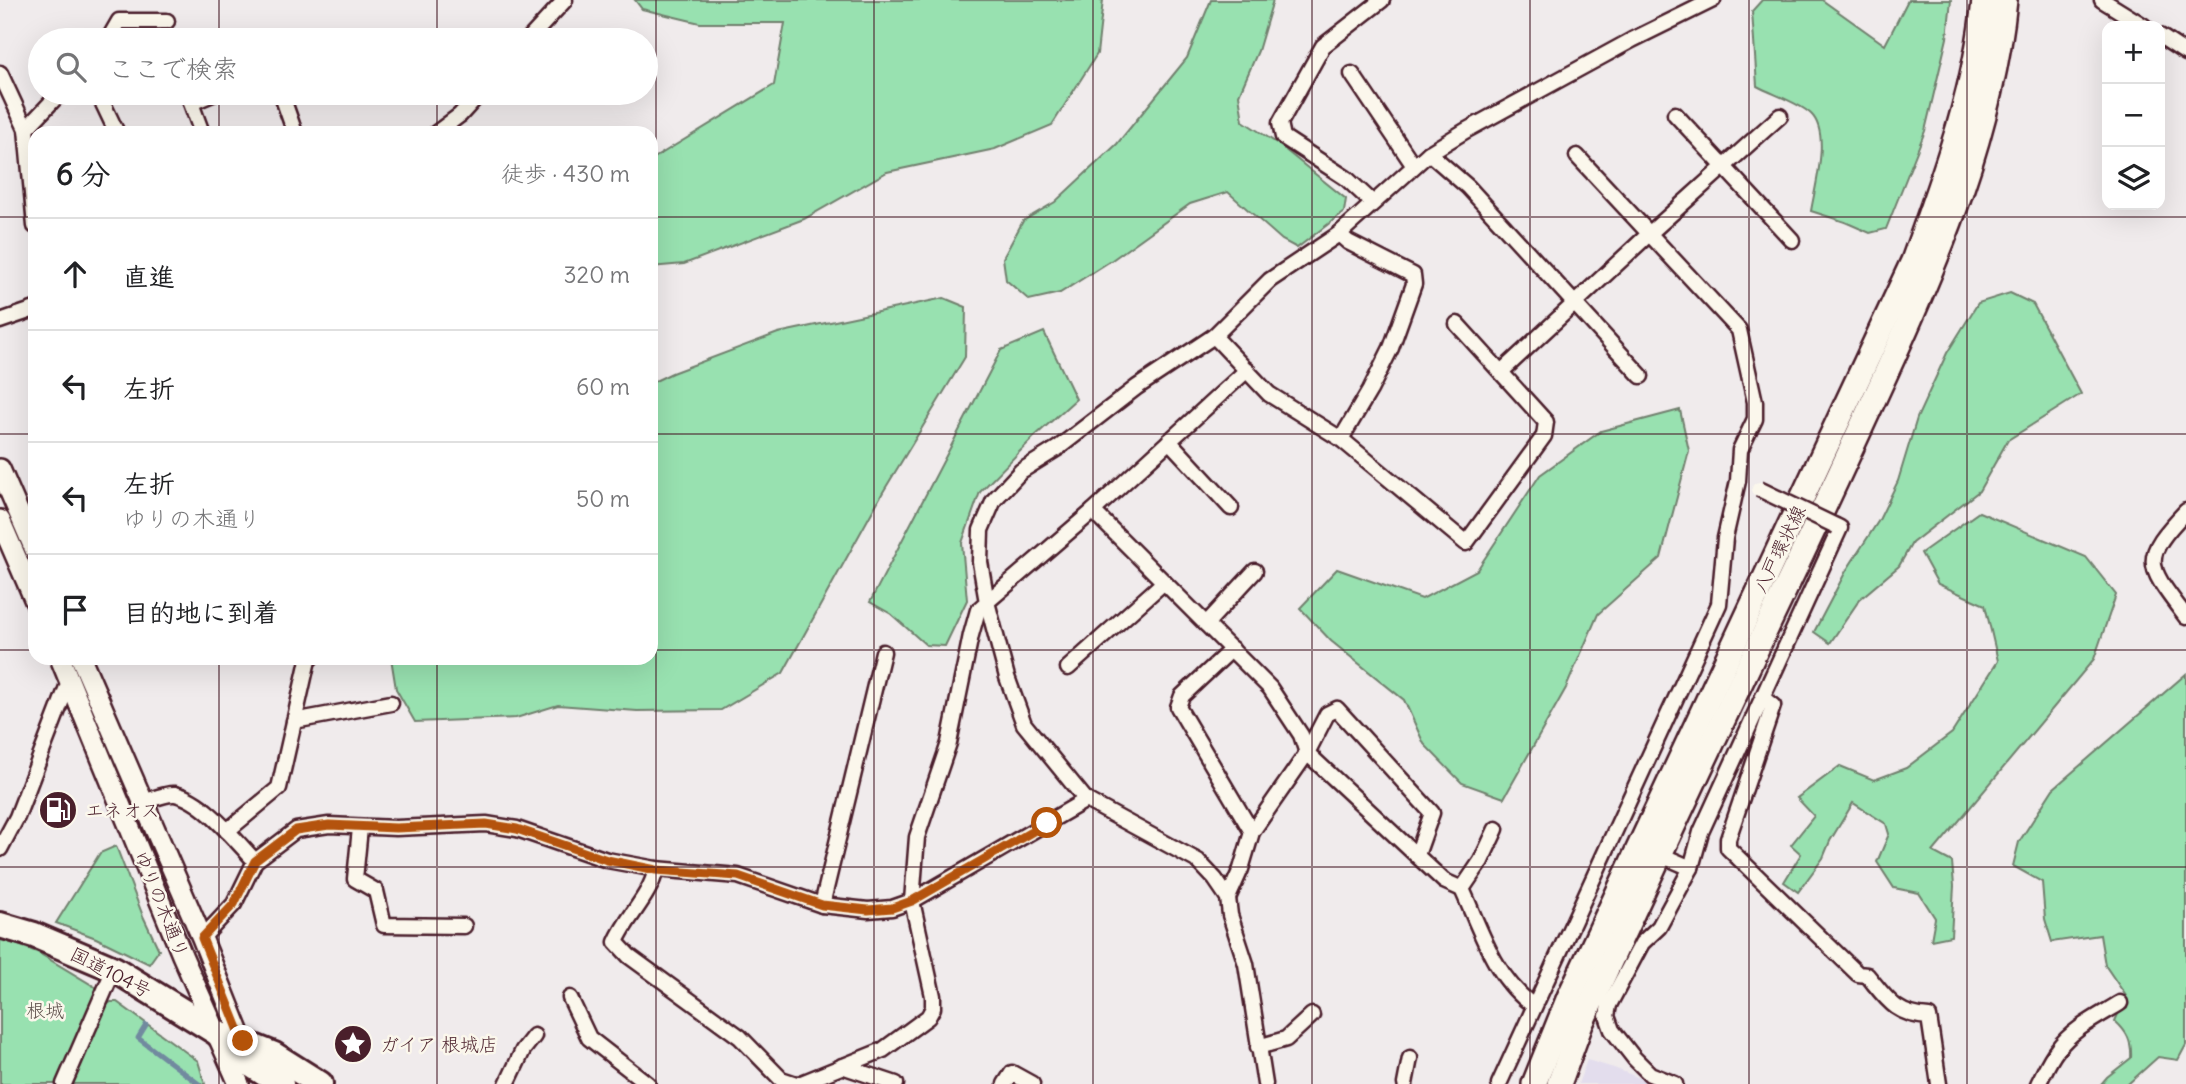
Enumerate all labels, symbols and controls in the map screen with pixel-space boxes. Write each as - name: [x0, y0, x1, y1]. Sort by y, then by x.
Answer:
- map controls: [2102, 21, 2165, 210]
- button: +: [2102, 21, 2165, 84]
- search box: [28, 28, 658, 105]
- icon: search: [52, 48, 90, 86]
- text: ここで検索: [108, 52, 238, 85]
- button: −: [2102, 84, 2165, 147]
- button: layers: [2102, 147, 2165, 210]
- text: 6 分: [56, 155, 110, 193]
- text: 徒歩 · 430 m: [501, 159, 630, 188]
- icon: ahead: [56, 255, 94, 293]
- text: 直進: [123, 260, 175, 293]
- text: 320 m: [564, 260, 630, 289]
- icon: left: [56, 367, 94, 405]
- text: 左折: [123, 372, 175, 405]
- text: 60 m: [576, 372, 630, 401]
- text: 左折: [123, 467, 175, 500]
- icon: left: [56, 479, 94, 517]
- text: 50 m: [576, 484, 630, 513]
- street label: 八戸環状線: [1747, 501, 1811, 597]
- text: ゆりの木通り: [123, 504, 261, 533]
- icon: arrive: [56, 591, 94, 629]
- text: 目的地に到着: [123, 596, 279, 629]
- fuel station icon: エネオス: [37, 789, 79, 831]
- place label: エネオス: [85, 798, 160, 822]
- route start: [1031, 807, 1062, 838]
- street label: ゆりの木通り: [130, 847, 194, 961]
- street label: 国道104号: [66, 941, 156, 1003]
- park label: 根城: [26, 998, 64, 1022]
- place icon: ガイア 根城店: [332, 1023, 374, 1065]
- route end: [227, 1025, 258, 1056]
- place label: ガイア 根城店: [380, 1032, 498, 1056]

